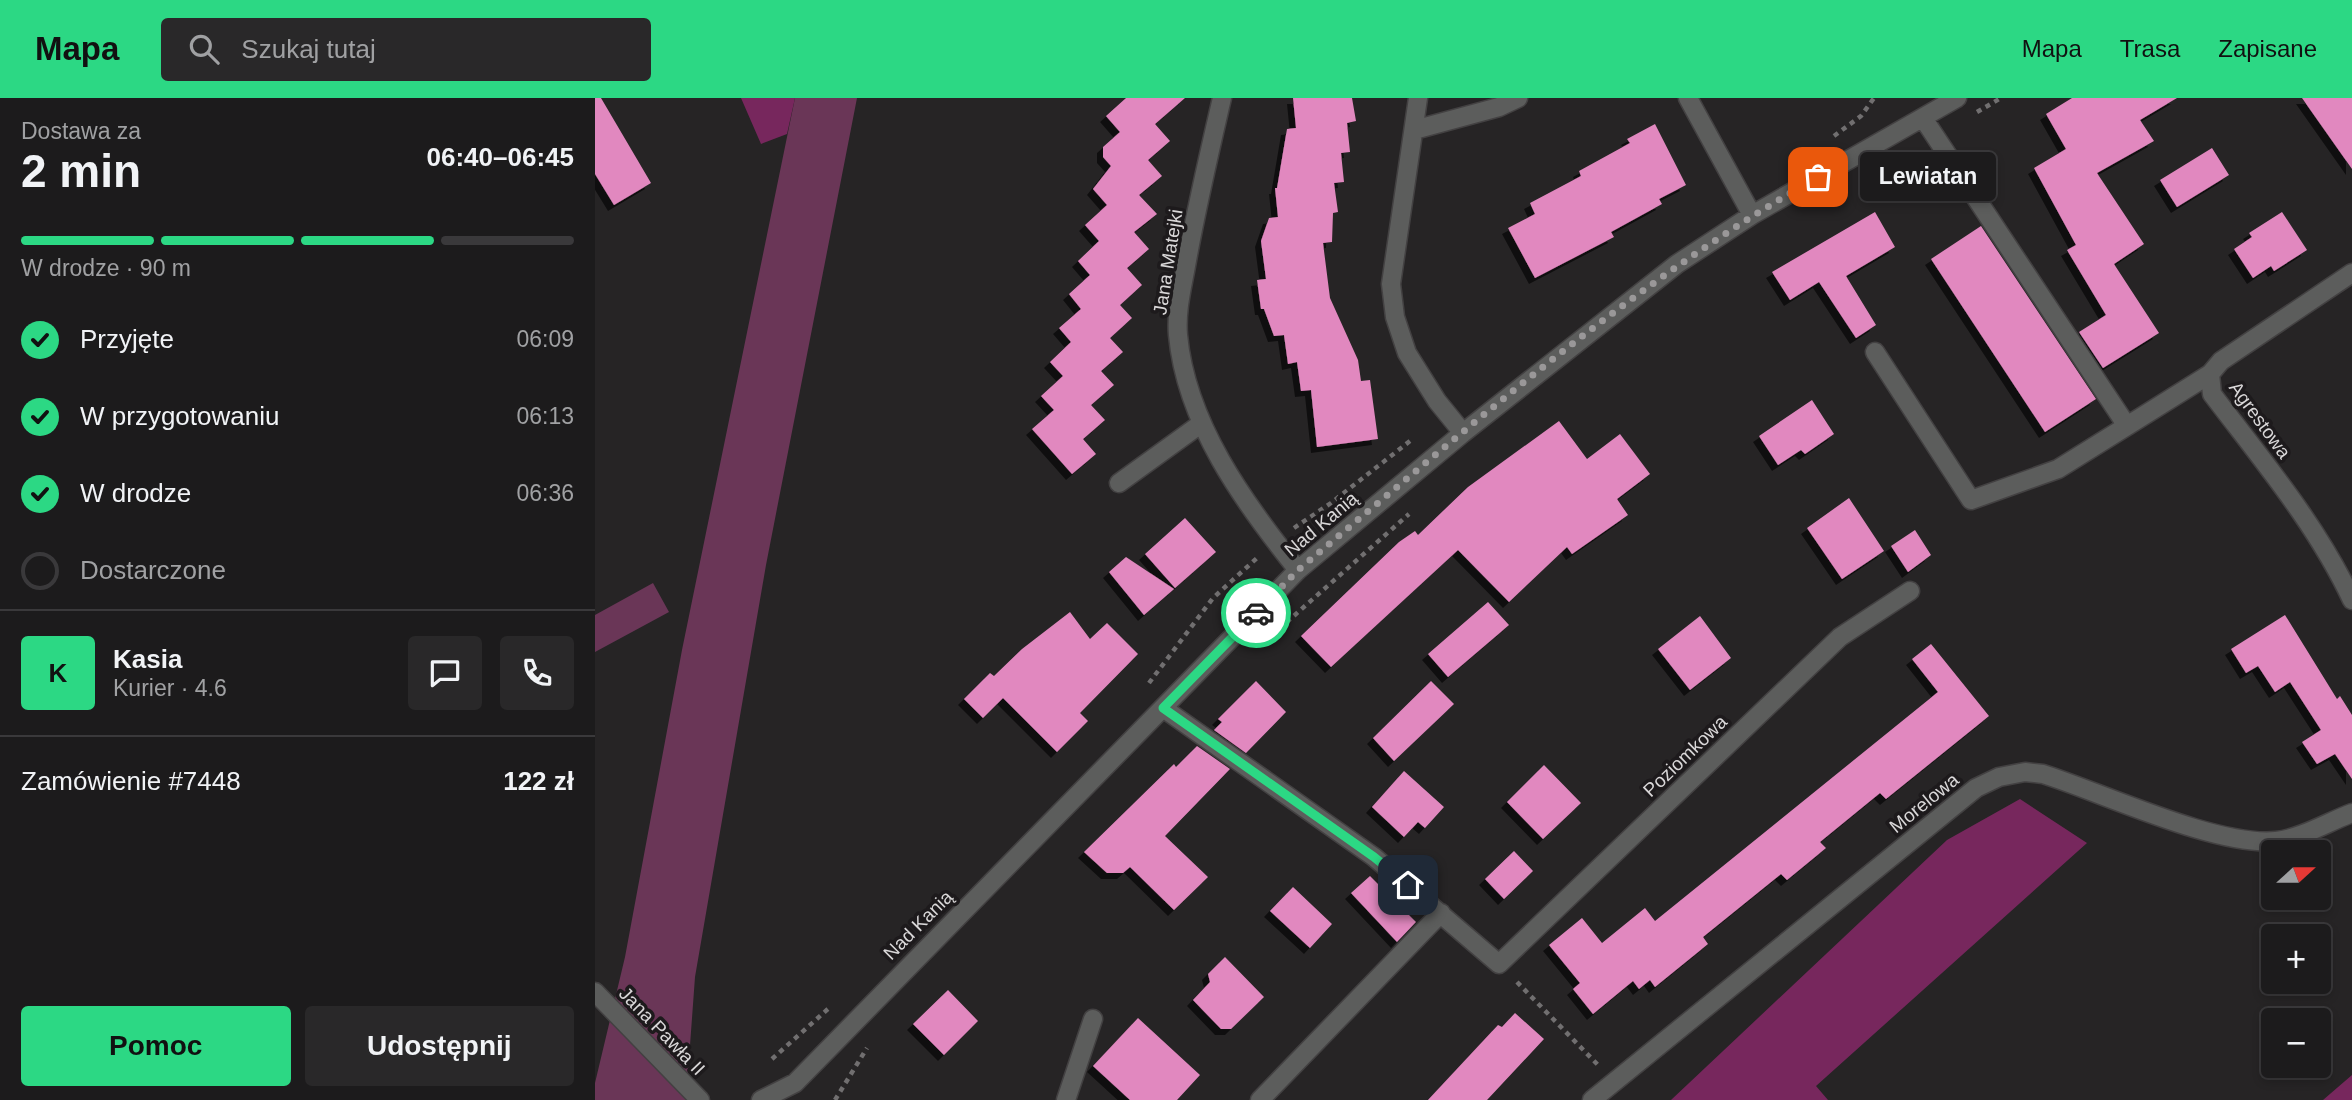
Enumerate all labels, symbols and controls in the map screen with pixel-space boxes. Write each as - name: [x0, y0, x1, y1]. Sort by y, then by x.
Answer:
- search box: [161, 18, 651, 81]
- text: Mapa: [35, 30, 119, 67]
- icon: search: [185, 30, 223, 68]
- text: Szukaj tutaj: [241, 34, 376, 64]
- text: Mapa: [2022, 35, 2082, 62]
- text: Trasa: [2120, 35, 2180, 62]
- text: Zapisane: [2218, 35, 2317, 62]
- text: Dostawa za: [21, 118, 141, 144]
- text: 06:40–06:45: [427, 142, 574, 172]
- text: 2 min: [21, 145, 141, 197]
- pin: [1788, 147, 1848, 207]
- callout: Lewiatan: [1860, 153, 1997, 202]
- icon: bag: [1799, 158, 1837, 196]
- text: Lewiatan: [1879, 163, 1977, 189]
- street label: Jana Matejki: [1149, 208, 1187, 316]
- text: W drodze · 90 m: [21, 255, 191, 281]
- icon: check: [21, 321, 59, 359]
- text: Przyjęte: [80, 324, 174, 354]
- text: 06:09: [516, 326, 574, 352]
- street label: Agrestowa: [2225, 378, 2295, 463]
- icon: check: [21, 398, 59, 436]
- text: W przygotowaniu: [80, 401, 279, 431]
- text: 06:13: [516, 403, 574, 429]
- icon: check: [21, 475, 59, 513]
- text: W drodze: [80, 478, 191, 508]
- text: 06:36: [516, 480, 574, 506]
- street label: Nad Kanią: [1280, 487, 1362, 561]
- text: Dostarczone: [80, 555, 226, 585]
- courier: [1221, 578, 1291, 648]
- icon: car: [1237, 594, 1275, 632]
- button: chat: [408, 636, 482, 710]
- button: phone: [500, 636, 574, 710]
- text: Kasia: [113, 644, 182, 674]
- text: K: [49, 658, 67, 688]
- text: Kurier · 4.6: [113, 675, 227, 701]
- street label: Poziomkowa: [1639, 711, 1731, 801]
- text: Zamówienie #7448: [21, 766, 241, 796]
- text: 122 zł: [503, 766, 574, 796]
- street label: Morelowa: [1885, 769, 1963, 837]
- north arrow: [2261, 840, 2331, 910]
- map controls: [2261, 840, 2331, 1078]
- pin: [1378, 855, 1438, 915]
- icon: home: [1389, 866, 1427, 904]
- street label: Nad Kanią: [879, 886, 957, 964]
- button: +: [2261, 924, 2331, 994]
- street label: Jana Pawła II: [615, 983, 709, 1079]
- button: Pomoc: [21, 1006, 291, 1086]
- button: Udostępnij: [305, 1006, 574, 1086]
- button: −: [2261, 1008, 2331, 1078]

